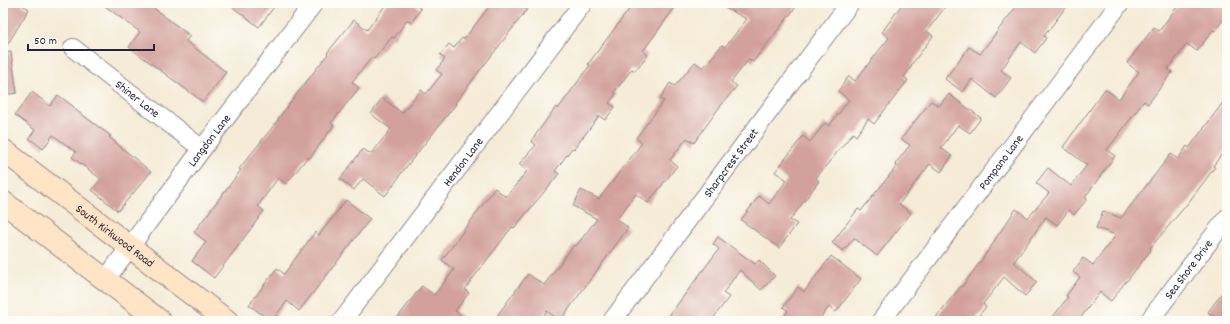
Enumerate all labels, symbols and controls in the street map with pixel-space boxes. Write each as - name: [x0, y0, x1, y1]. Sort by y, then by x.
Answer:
- scale bar: [28, 26, 154, 52]
- text: 50 m: [34, 33, 57, 50]
- street label: Shiner Lane: [111, 77, 163, 123]
- street label: Langdon Lane: [185, 111, 236, 171]
- street label: Sharpcrest Street: [700, 125, 764, 201]
- street label: Pompano Lane: [975, 132, 1028, 194]
- street label: Hendon Lane: [440, 134, 488, 191]
- street label: South Kirkwood Road: [71, 201, 157, 272]
- street label: Sea Shore Drive: [1161, 237, 1218, 303]

